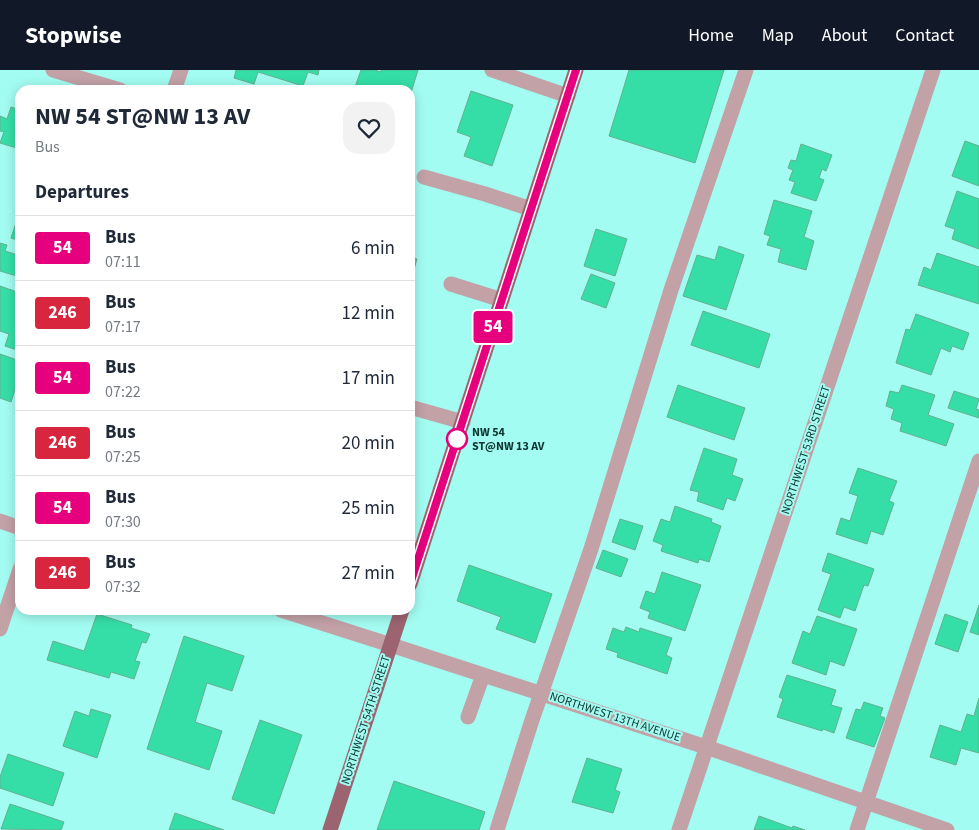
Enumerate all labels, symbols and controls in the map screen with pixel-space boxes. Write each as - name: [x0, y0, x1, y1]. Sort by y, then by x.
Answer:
- text: Stopwise: [25, 18, 122, 53]
- text: Home: [688, 23, 734, 48]
- text: Map: [762, 23, 794, 48]
- text: About: [822, 23, 867, 48]
- text: Contact: [895, 23, 954, 48]
- text: NW 54 ST@NW 13 AV: [35, 99, 250, 134]
- button: heart: [343, 102, 395, 154]
- text: Bus: [35, 136, 60, 158]
- text: Departures: [35, 179, 129, 206]
- text: Bus: [105, 224, 136, 251]
- text: 54: [53, 235, 72, 260]
- text: 6 min: [351, 235, 395, 262]
- text: 07:11: [105, 251, 141, 273]
- text: Bus: [105, 289, 136, 316]
- text: 246: [48, 300, 77, 325]
- text: 12 min: [341, 300, 395, 327]
- line badge: 54: [470, 311, 516, 343]
- text: 54: [483, 314, 503, 339]
- text: 07:17: [105, 316, 141, 338]
- text: Bus: [105, 354, 136, 381]
- text: 54: [53, 365, 72, 390]
- text: 17 min: [341, 365, 395, 392]
- text: 07:22: [105, 381, 141, 403]
- street label: NORTHWEST 53RD STREET: [777, 383, 835, 517]
- text: Bus: [105, 419, 136, 446]
- place label: NW 54 ST@NW 13 AV: [472, 424, 545, 455]
- marker: NW 54 ST@NW 13 AV: [446, 428, 468, 450]
- text: 246: [48, 430, 77, 455]
- text: 20 min: [341, 430, 395, 457]
- text: 07:25: [105, 446, 141, 468]
- text: Bus: [105, 484, 136, 511]
- text: 54: [53, 495, 72, 520]
- text: 25 min: [341, 495, 395, 522]
- text: 07:30: [105, 511, 141, 533]
- text: Bus: [105, 549, 136, 576]
- text: 246: [48, 560, 77, 585]
- text: 27 min: [341, 560, 395, 587]
- text: 07:32: [105, 576, 141, 598]
- street label: NORTHWEST 54TH STREET: [337, 653, 395, 787]
- street label: NORTHWEST 13TH AVENUE: [547, 688, 683, 746]

